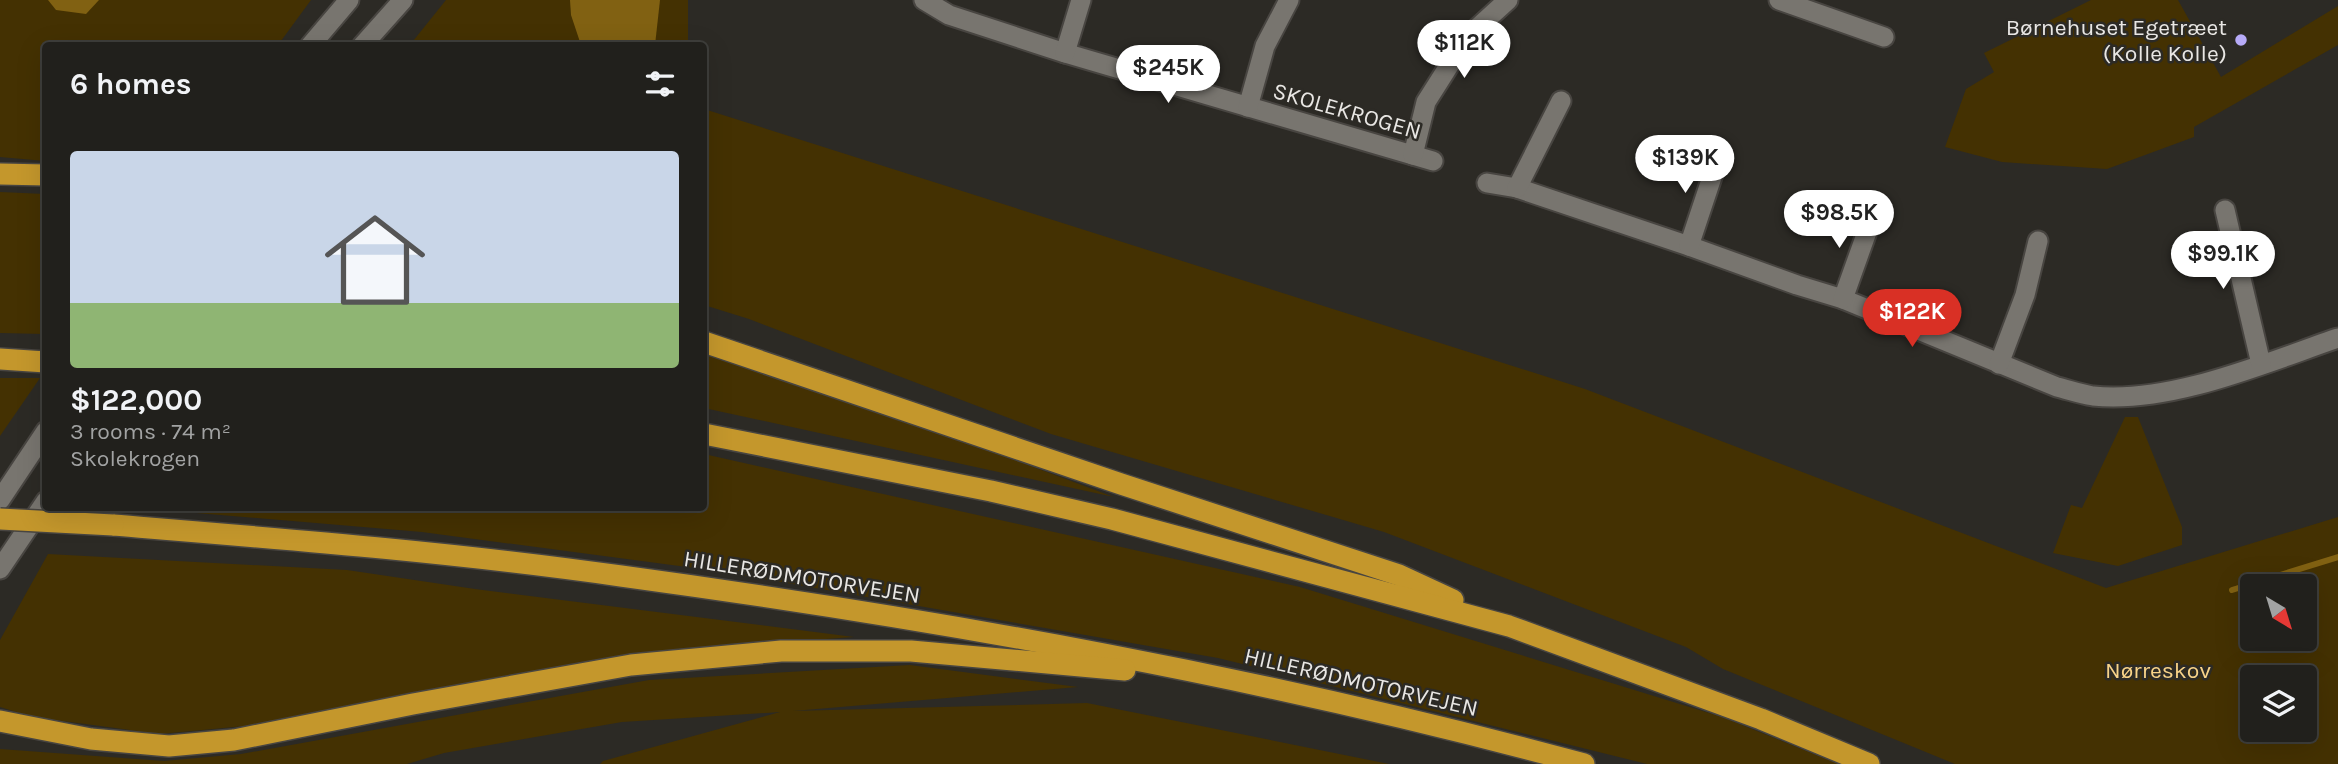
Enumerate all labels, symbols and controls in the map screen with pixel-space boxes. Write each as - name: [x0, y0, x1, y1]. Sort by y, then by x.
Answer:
- place label: Børnehuset Egetræet (Kolle Kolle): [2006, 14, 2227, 67]
- pin: $112K: [1415, 20, 1513, 80]
- text: $112K: [1433, 29, 1495, 56]
- marker: Børnehuset Egetræet (Kolle Kolle): [2233, 32, 2249, 48]
- pin: $245K: [1119, 46, 1217, 105]
- text: $245K: [1132, 54, 1204, 81]
- icon: filters: [641, 65, 679, 103]
- text: 6 homes: [70, 66, 192, 102]
- street label: SKOLEKROGEN: [1270, 77, 1424, 145]
- pin: $139K: [1636, 136, 1734, 195]
- text: $139K: [1651, 144, 1719, 171]
- pin: $98.5K: [1782, 190, 1896, 250]
- icon: home: [312, 197, 438, 323]
- text: $98.5K: [1800, 199, 1878, 226]
- pin: $99.1K: [2166, 232, 2280, 291]
- text: $99.1K: [2187, 240, 2259, 267]
- pin: $122K: [1863, 290, 1961, 349]
- text: $122K: [1879, 298, 1945, 325]
- text: $122,000: [70, 382, 202, 418]
- text: 3 rooms · 74 m²: [70, 418, 231, 445]
- text: Skolekrogen: [70, 445, 200, 472]
- street label: HILLERØDMOTORVEJEN: [682, 545, 922, 609]
- north arrow: [2240, 574, 2317, 651]
- map controls: [2240, 574, 2317, 742]
- street label: HILLERØDMOTORVEJEN: [1242, 642, 1480, 722]
- park label: Nørreskov: [2105, 657, 2211, 684]
- button: layers: [2240, 665, 2317, 742]

